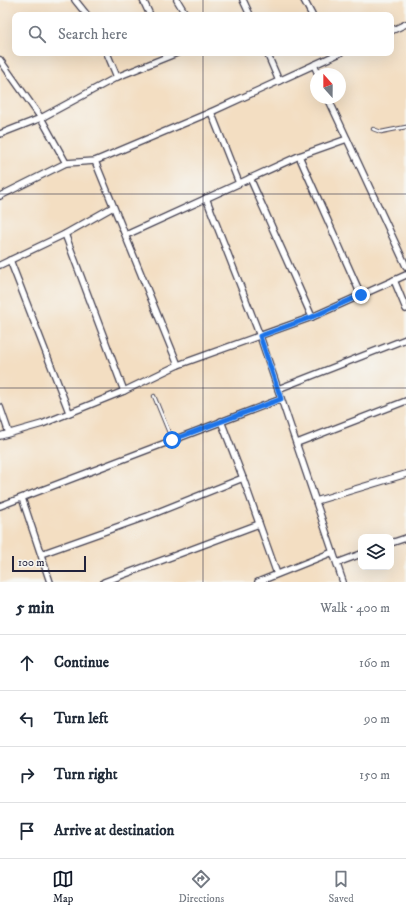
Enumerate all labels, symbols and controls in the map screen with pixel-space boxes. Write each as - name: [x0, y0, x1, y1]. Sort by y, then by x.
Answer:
- search box: [12, 12, 394, 56]
- icon: search: [26, 23, 48, 45]
- text: Search here: [58, 25, 127, 44]
- north arrow: [310, 68, 346, 104]
- route end: [352, 286, 370, 304]
- route start: [163, 431, 181, 449]
- map controls: [358, 534, 394, 570]
- button: layers: [358, 534, 394, 570]
- scale bar: [12, 554, 86, 573]
- text: 100 m: [18, 556, 44, 570]
- text: 5 min: [16, 597, 54, 619]
- text: Walk · 400 m: [320, 600, 390, 616]
- icon: ahead: [16, 652, 38, 674]
- text: Continue: [54, 653, 109, 672]
- text: 160 m: [359, 655, 390, 671]
- icon: left: [16, 708, 38, 730]
- text: Turn left: [54, 709, 108, 728]
- text: 90 m: [364, 711, 390, 727]
- icon: right: [16, 764, 38, 786]
- text: Turn right: [54, 765, 117, 784]
- text: 150 m: [359, 767, 390, 783]
- icon: arrive: [16, 820, 38, 842]
- text: Arrive at destination: [54, 821, 174, 840]
- tab: Map: [52, 868, 74, 906]
- tab: Directions: [179, 868, 224, 906]
- tab: Saved: [329, 868, 354, 906]

